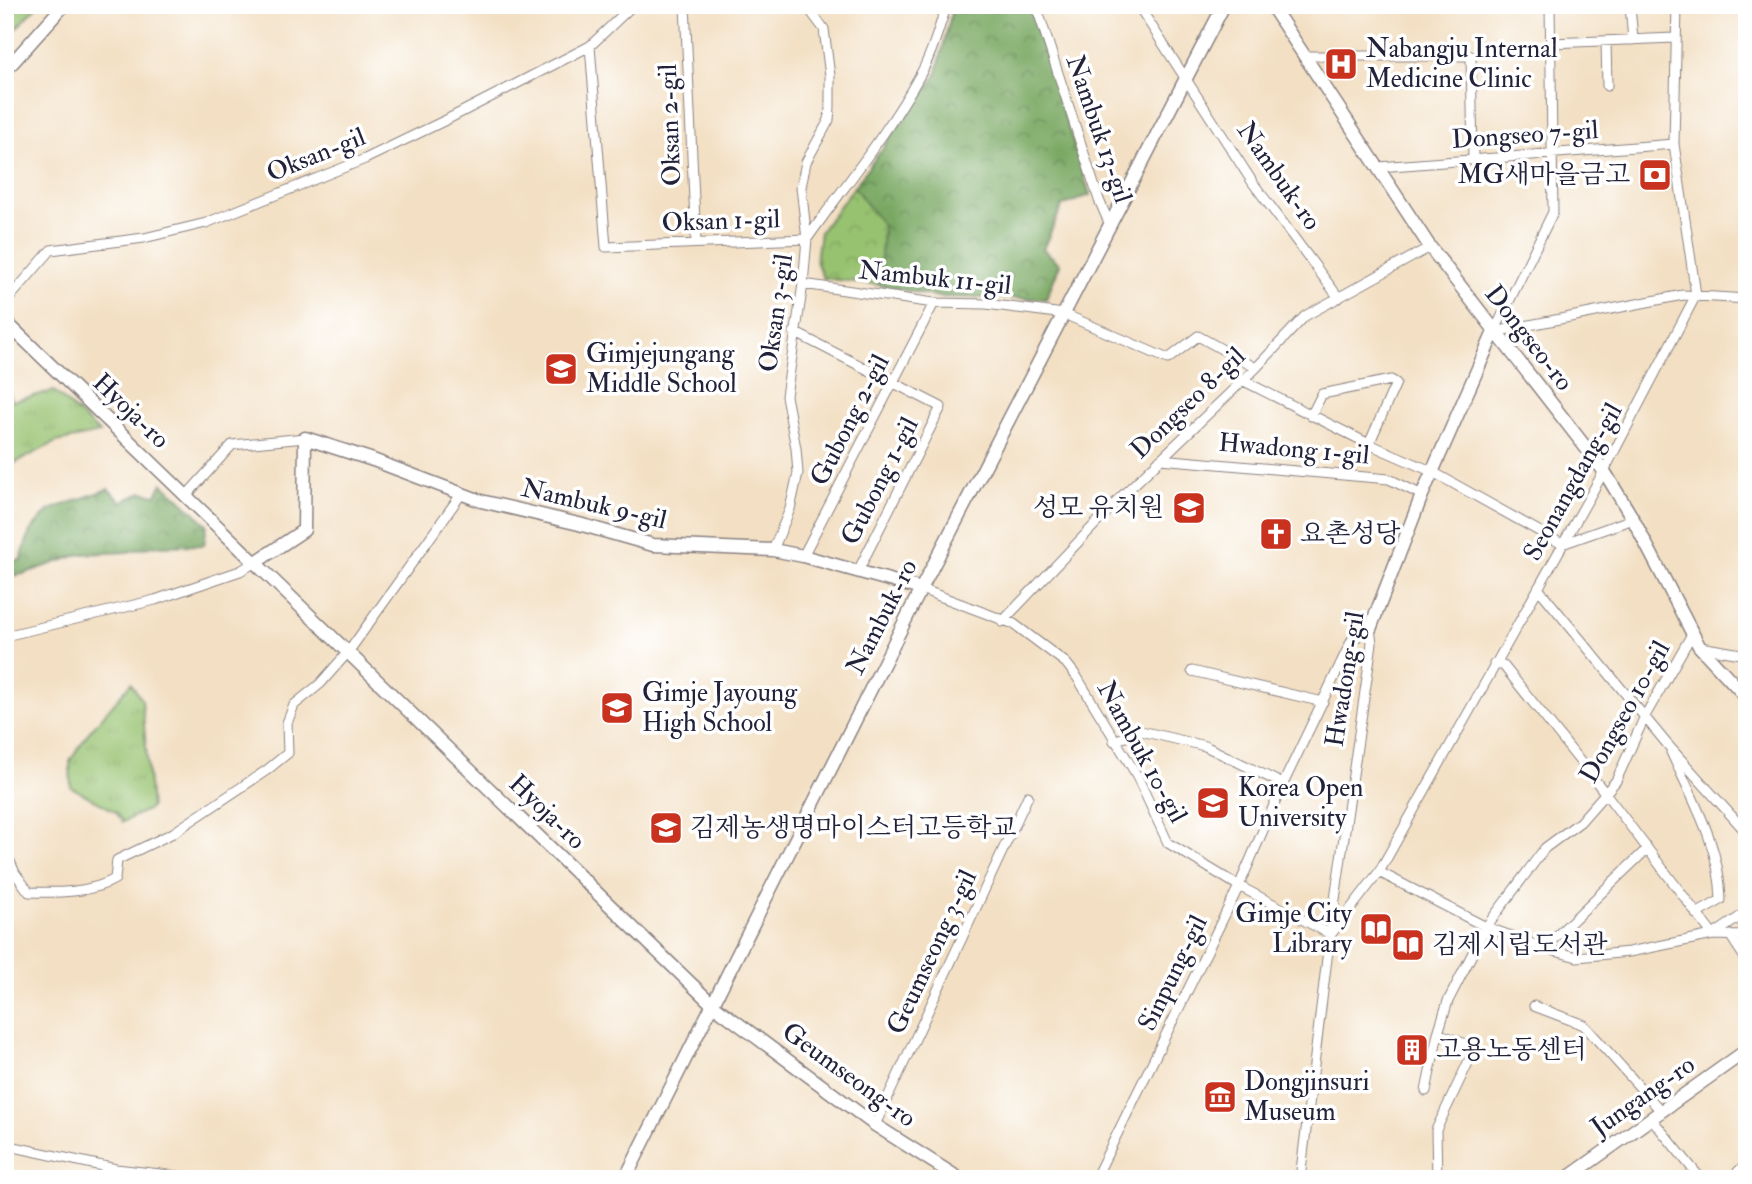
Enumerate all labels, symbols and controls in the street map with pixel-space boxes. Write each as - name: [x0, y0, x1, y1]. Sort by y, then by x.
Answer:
- place label: Nabangju Internal Medicine Clinic: [1366, 33, 1558, 95]
- hospital icon: Nabangju Internal Medicine Clinic: [1322, 45, 1360, 83]
- street label: Nambuk 13-gil: [1059, 51, 1139, 207]
- street label: Oksan 2-gil: [652, 63, 688, 187]
- street label: Dongseo 7-gil: [1451, 114, 1600, 156]
- street label: Nambuk-ro: [1230, 116, 1328, 236]
- street label: Oksan-gil: [262, 121, 370, 189]
- bank icon: MG새마을금고: [1636, 156, 1674, 194]
- place label: MG새마을금고: [1458, 159, 1630, 191]
- street label: Oksan 1-gil: [661, 203, 781, 239]
- street label: Oksan 3-gil: [752, 251, 800, 374]
- street label: Nambuk 11-gil: [857, 254, 1013, 302]
- street label: Dongseo-ro: [1478, 279, 1580, 397]
- place label: Gimjejungang Middle School: [586, 338, 737, 400]
- street label: Dongseo 8-gil: [1124, 340, 1252, 466]
- street label: Gubong 2-gil: [803, 349, 897, 491]
- school or university icon: Gimjejungang Middle School: [542, 350, 580, 388]
- street label: Hyoja-ro: [86, 367, 176, 455]
- street label: Seonangdang-gil: [1517, 397, 1630, 566]
- street label: Gubong 1-gil: [834, 412, 926, 550]
- street label: Hwadong 1-gil: [1217, 426, 1371, 472]
- street label: Nambuk 9-gil: [518, 472, 670, 536]
- school or university icon: 성모 유치원: [1170, 489, 1208, 527]
- place label: 성모 유치원: [1033, 492, 1164, 524]
- church icon: 요촌성당: [1257, 515, 1295, 553]
- place label: 요촌성당: [1300, 518, 1400, 550]
- street label: Nambuk-ro: [839, 554, 925, 680]
- street label: Hwadong-gil: [1319, 609, 1372, 749]
- street label: Dongseo 10-gil: [1573, 635, 1677, 789]
- street label: Nambuk 10-gil: [1090, 675, 1194, 829]
- place label: Gimje Jayoung High School: [642, 677, 798, 739]
- school or university icon: Gimje Jayoung High School: [598, 689, 636, 727]
- street label: Hyoja-ro: [502, 768, 592, 856]
- place label: Korea Open University: [1238, 772, 1363, 834]
- school or university icon: Korea Open University: [1194, 784, 1232, 822]
- school or university icon: 김제농생명마이스터고등학교: [647, 809, 685, 847]
- place label: 김제농생명마이스터고등학교: [690, 812, 1017, 844]
- street label: Geumseong 3-gil: [880, 864, 984, 1039]
- place label: Gimje City Library: [1235, 898, 1353, 960]
- street label: Sinpung-gil: [1131, 910, 1216, 1036]
- library icon: Gimje City Library: [1357, 910, 1395, 948]
- library icon: 김제시립도서관: [1389, 926, 1427, 964]
- place label: 김제시립도서관: [1432, 929, 1608, 961]
- street label: Geumseong-ro: [776, 1016, 922, 1134]
- building icon: 고용노동센터: [1393, 1031, 1431, 1069]
- place label: 고용노동센터: [1436, 1034, 1587, 1066]
- street label: Jungang-ro: [1584, 1049, 1701, 1144]
- place label: Dongjinsuri Museum: [1244, 1066, 1369, 1128]
- museum icon: Dongjinsuri Museum: [1201, 1078, 1239, 1116]

